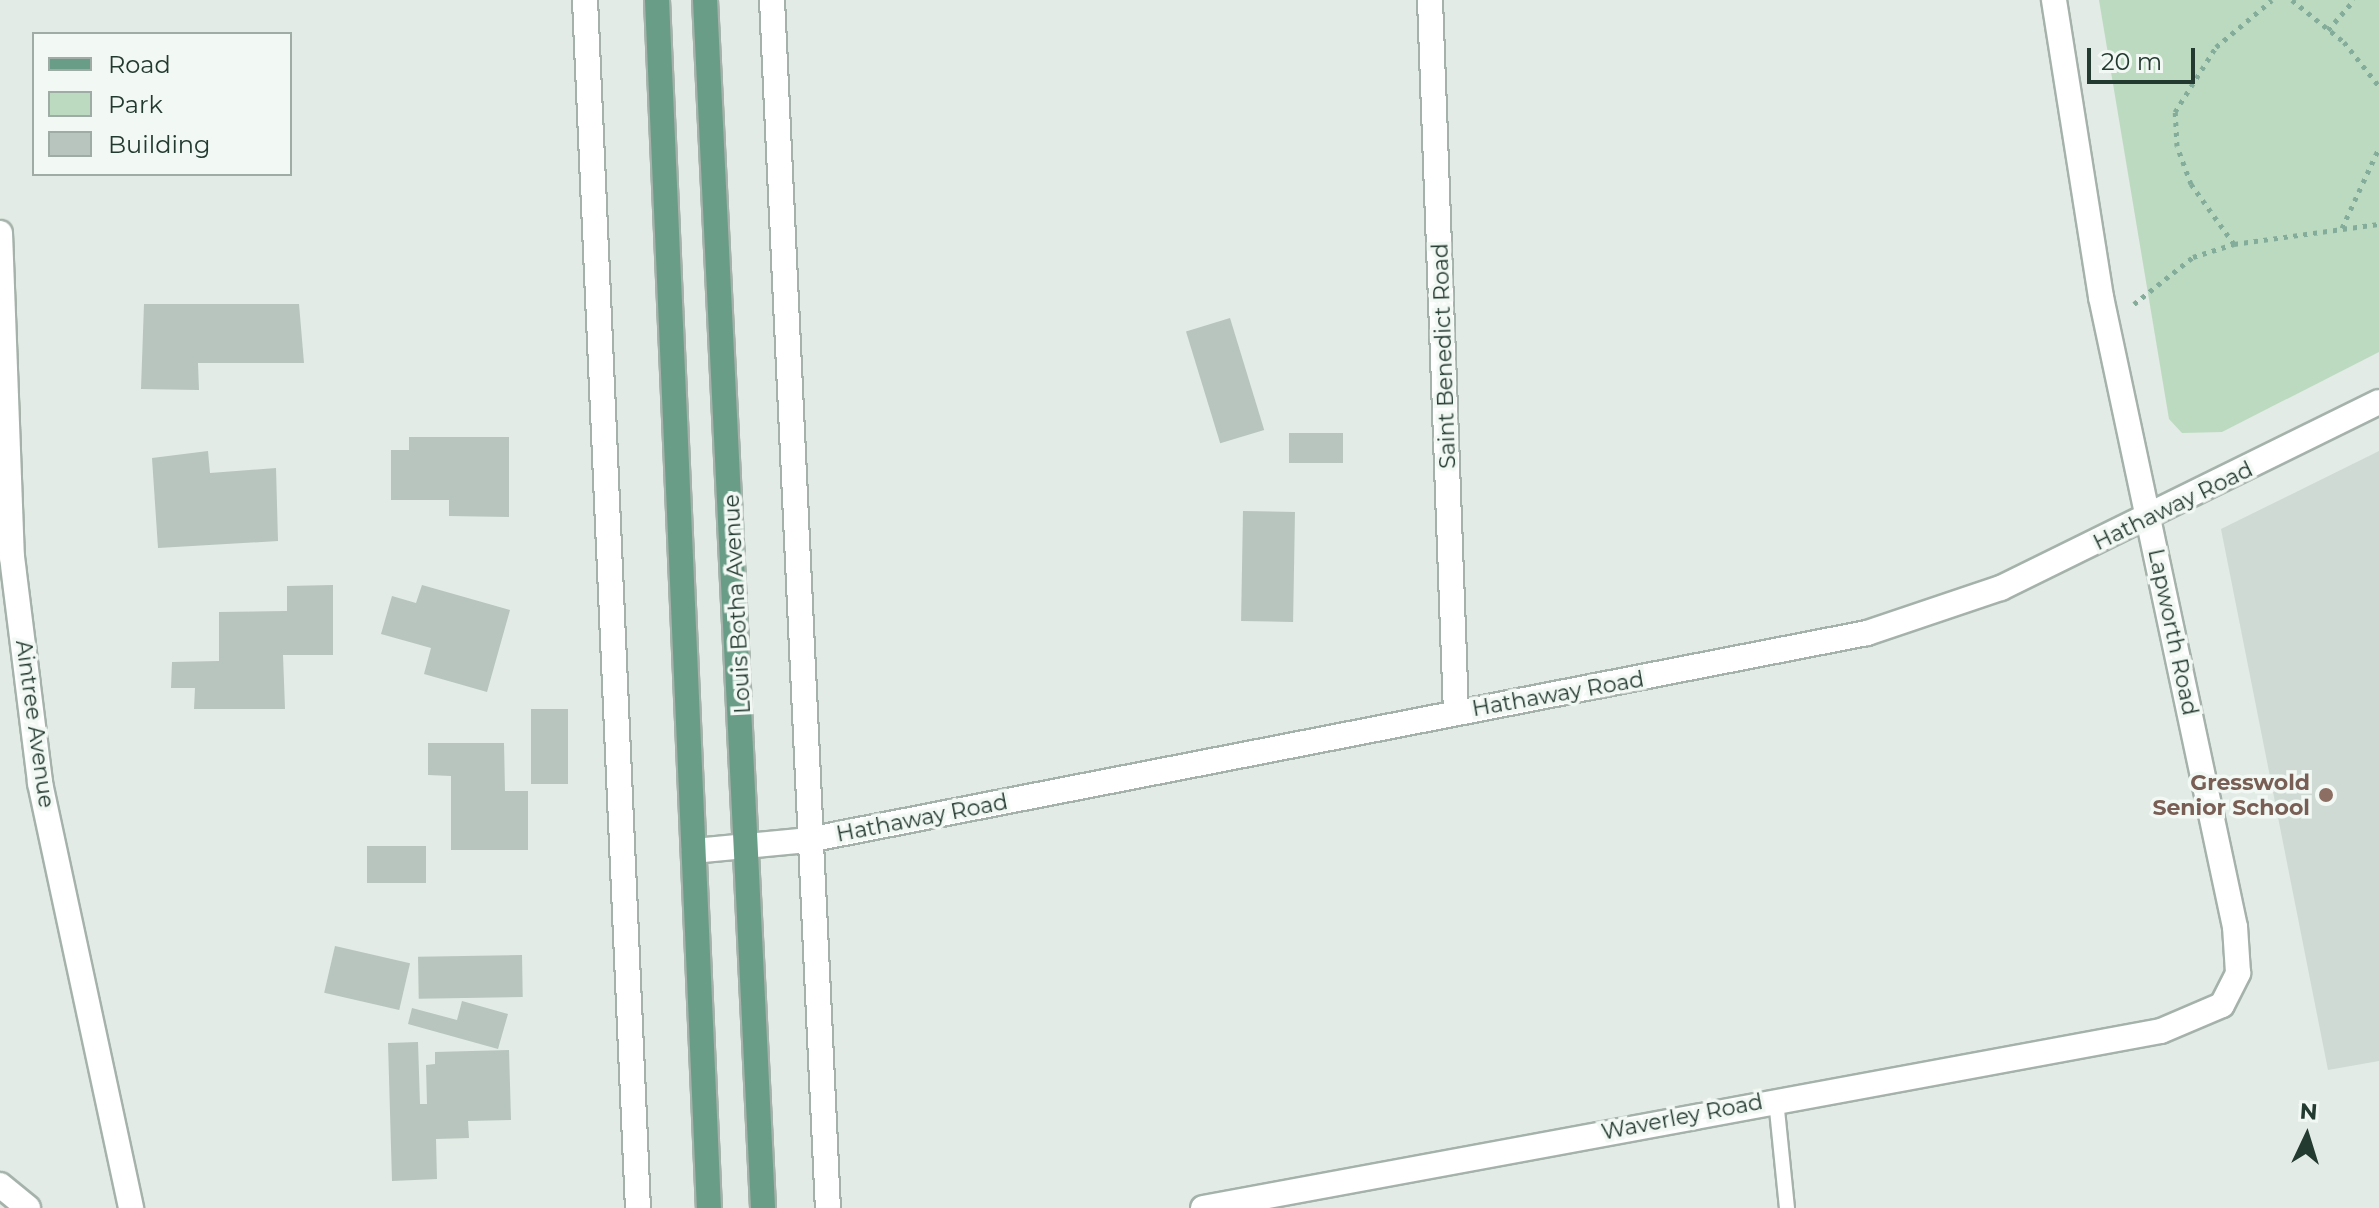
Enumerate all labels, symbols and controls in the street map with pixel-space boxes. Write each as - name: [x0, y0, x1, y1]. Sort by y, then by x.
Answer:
- legend: [32, 32, 292, 176]
- scale bar: [2091, 32, 2199, 82]
- text: 20 m: [2101, 47, 2162, 76]
- text: Road: [108, 50, 171, 79]
- text: Park: [108, 90, 163, 119]
- text: Building: [108, 130, 211, 159]
- street label: Saint Benedict Road: [1427, 243, 1461, 469]
- street label: Hathaway Road: [2089, 456, 2257, 556]
- street label: Louis Botha Avenue: [718, 494, 756, 714]
- street label: Lapworth Road: [2142, 546, 2204, 718]
- street label: Aintree Avenue: [10, 638, 60, 810]
- street label: Hathaway Road: [1470, 666, 1646, 722]
- place label: Gresswold Senior School: [2152, 769, 2310, 820]
- marker: Gresswold Senior School: [2317, 786, 2335, 804]
- street label: Hathaway Road: [834, 788, 1010, 848]
- street label: Waverley Road: [1599, 1088, 1765, 1146]
- north arrow: [2267, 1096, 2347, 1176]
- text: N: [2299, 1097, 2319, 1126]

